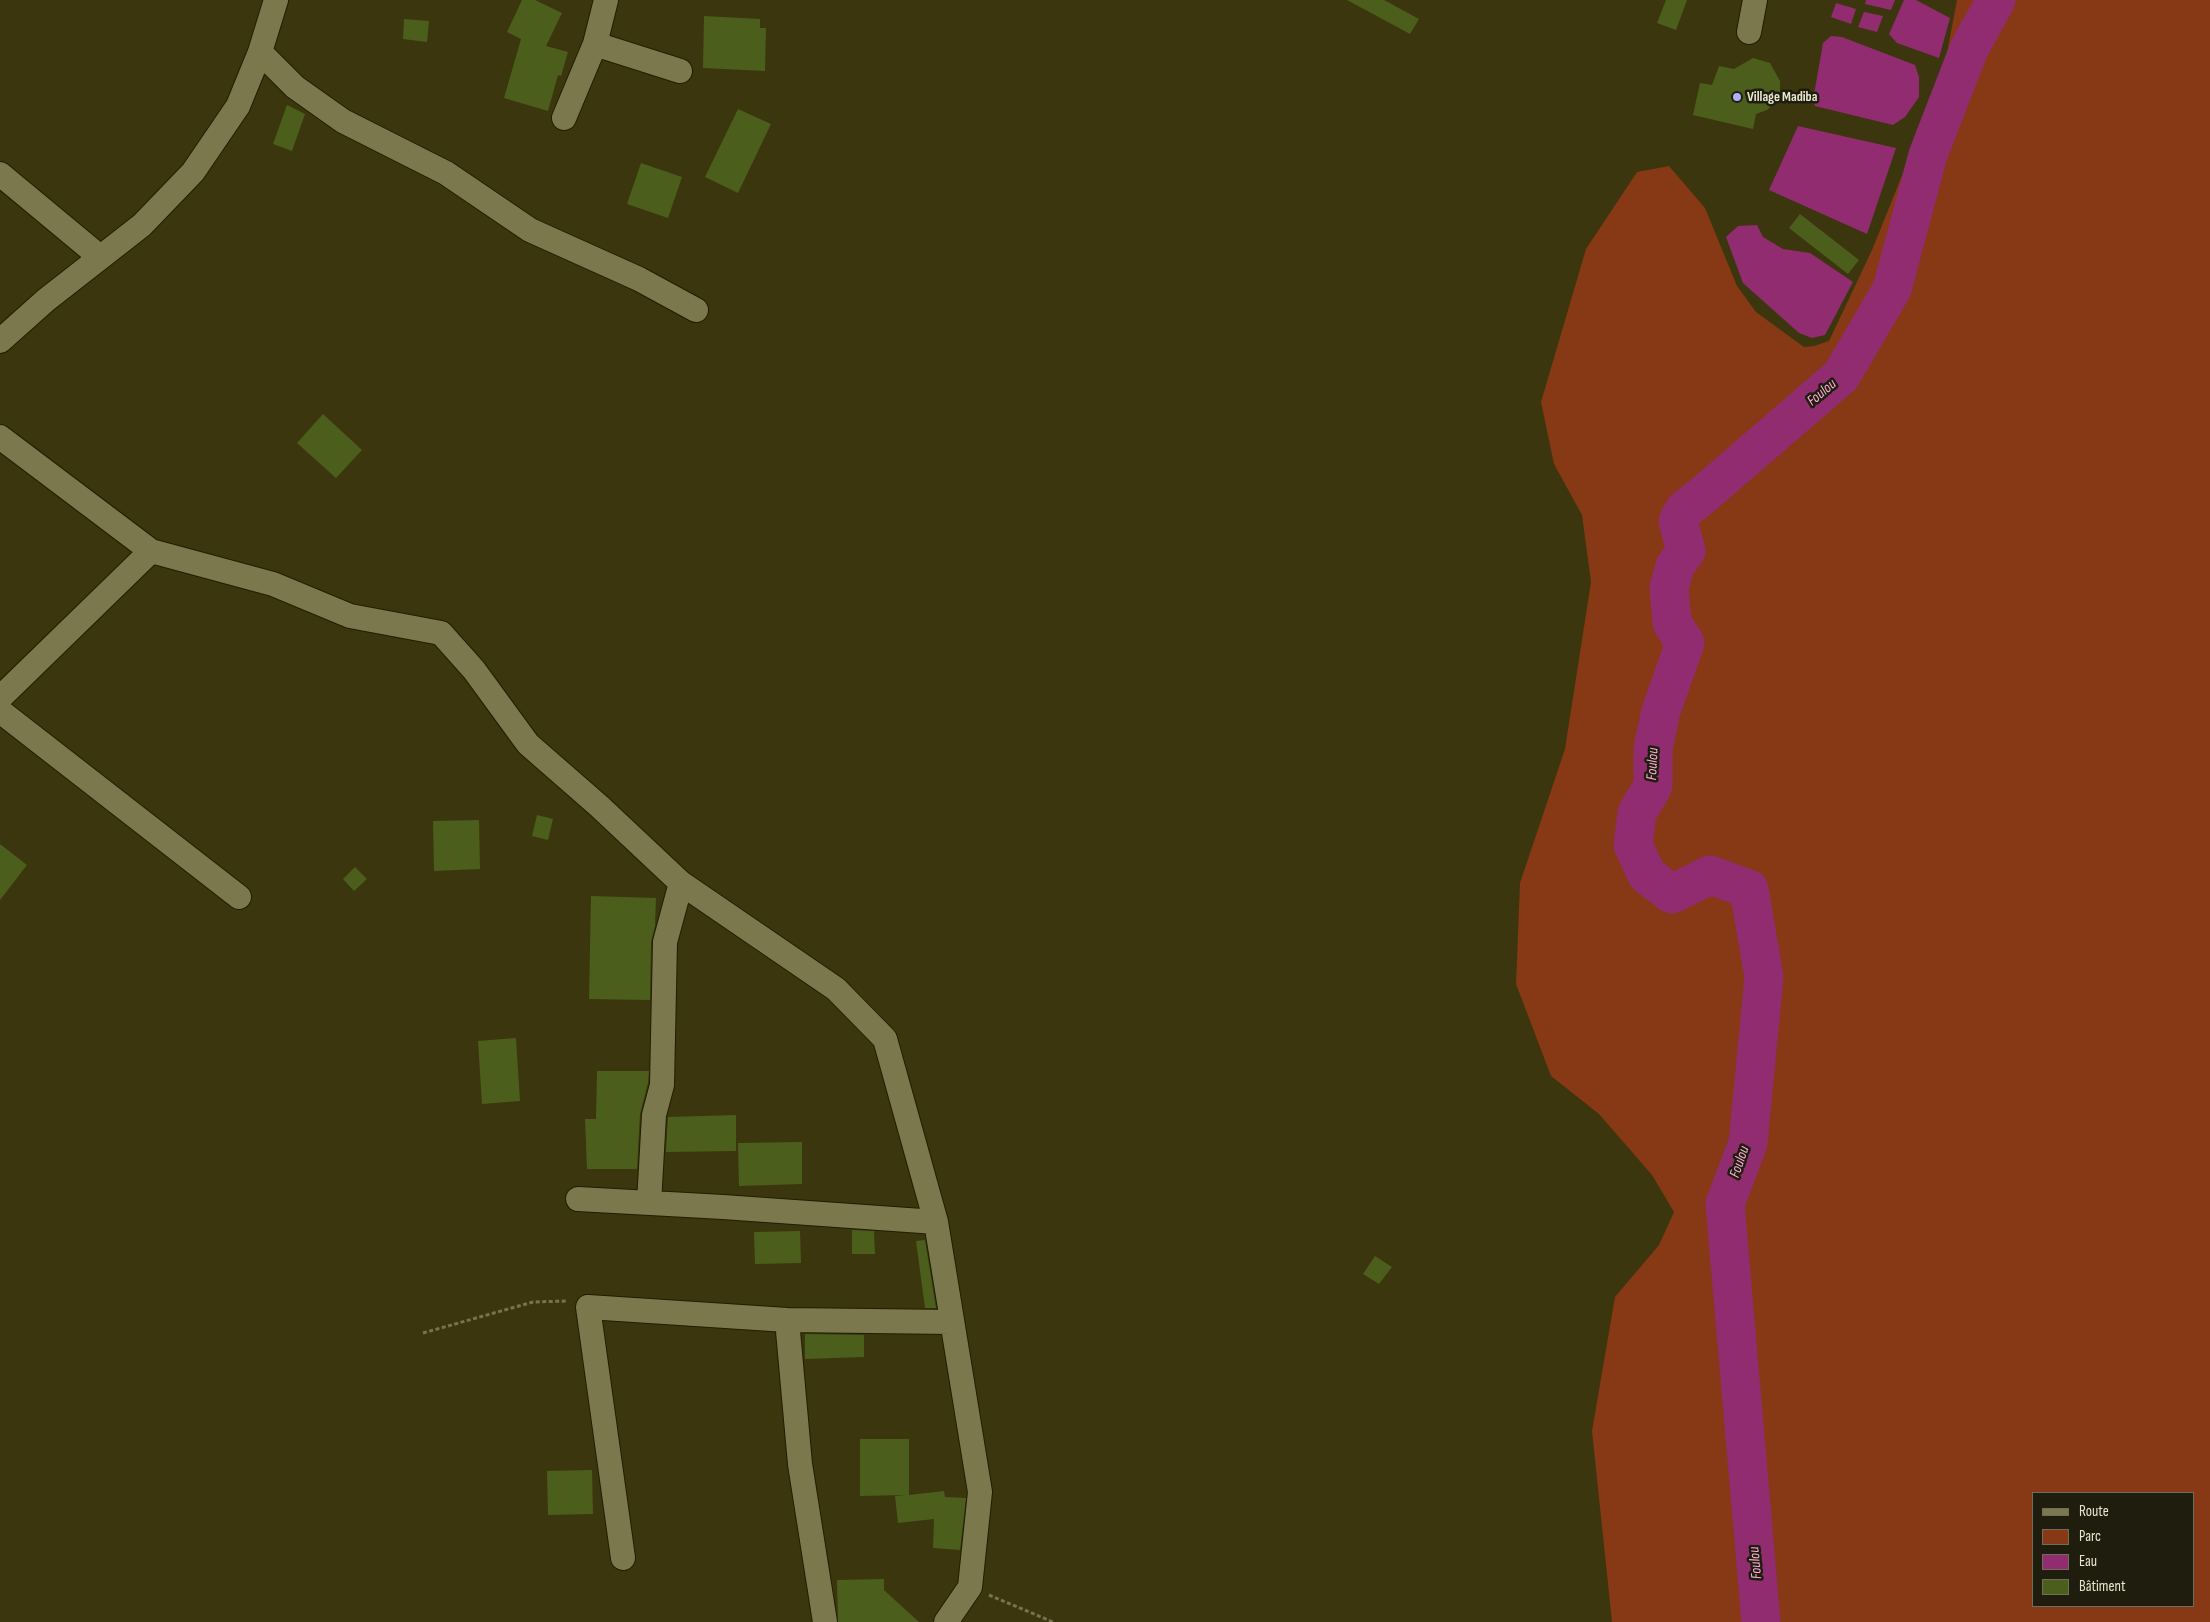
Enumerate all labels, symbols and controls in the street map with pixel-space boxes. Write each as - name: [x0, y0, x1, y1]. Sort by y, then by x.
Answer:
- place label: Village Madiba: [1747, 89, 1817, 105]
- marker: Village Madiba: [1731, 91, 1743, 103]
- water label: Foulou: [1804, 376, 1840, 410]
- water label: Foulou: [1643, 747, 1663, 781]
- water label: Foulou: [1726, 1144, 1754, 1180]
- legend: [2032, 1492, 2195, 1607]
- text: Route: [2079, 1502, 2109, 1521]
- text: Parc: [2079, 1527, 2101, 1546]
- water label: Foulou: [1746, 1546, 1766, 1580]
- text: Eau: [2079, 1552, 2097, 1571]
- text: Bâtiment: [2079, 1577, 2126, 1596]

